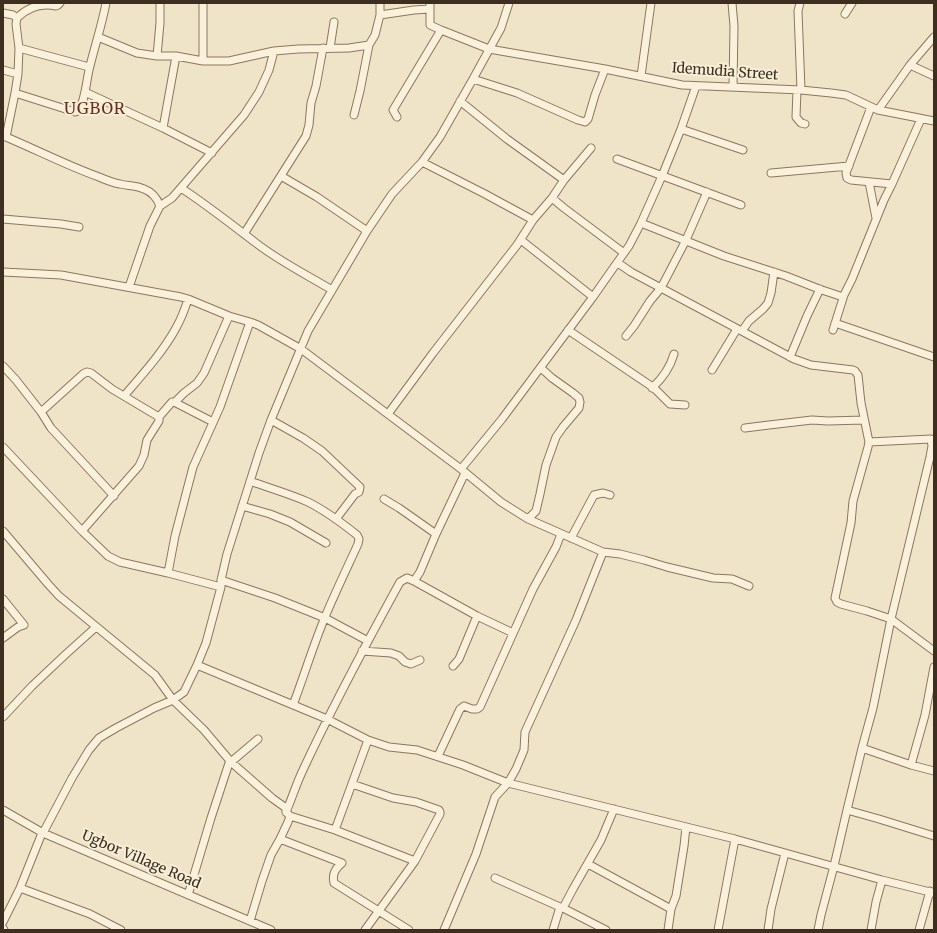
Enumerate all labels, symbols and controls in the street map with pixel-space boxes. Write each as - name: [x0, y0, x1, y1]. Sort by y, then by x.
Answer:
- street label: Idemudia Street: [671, 60, 779, 84]
- district label: UGBOR: [64, 99, 126, 119]
- street label: Ugbor Village Road: [79, 827, 203, 893]

